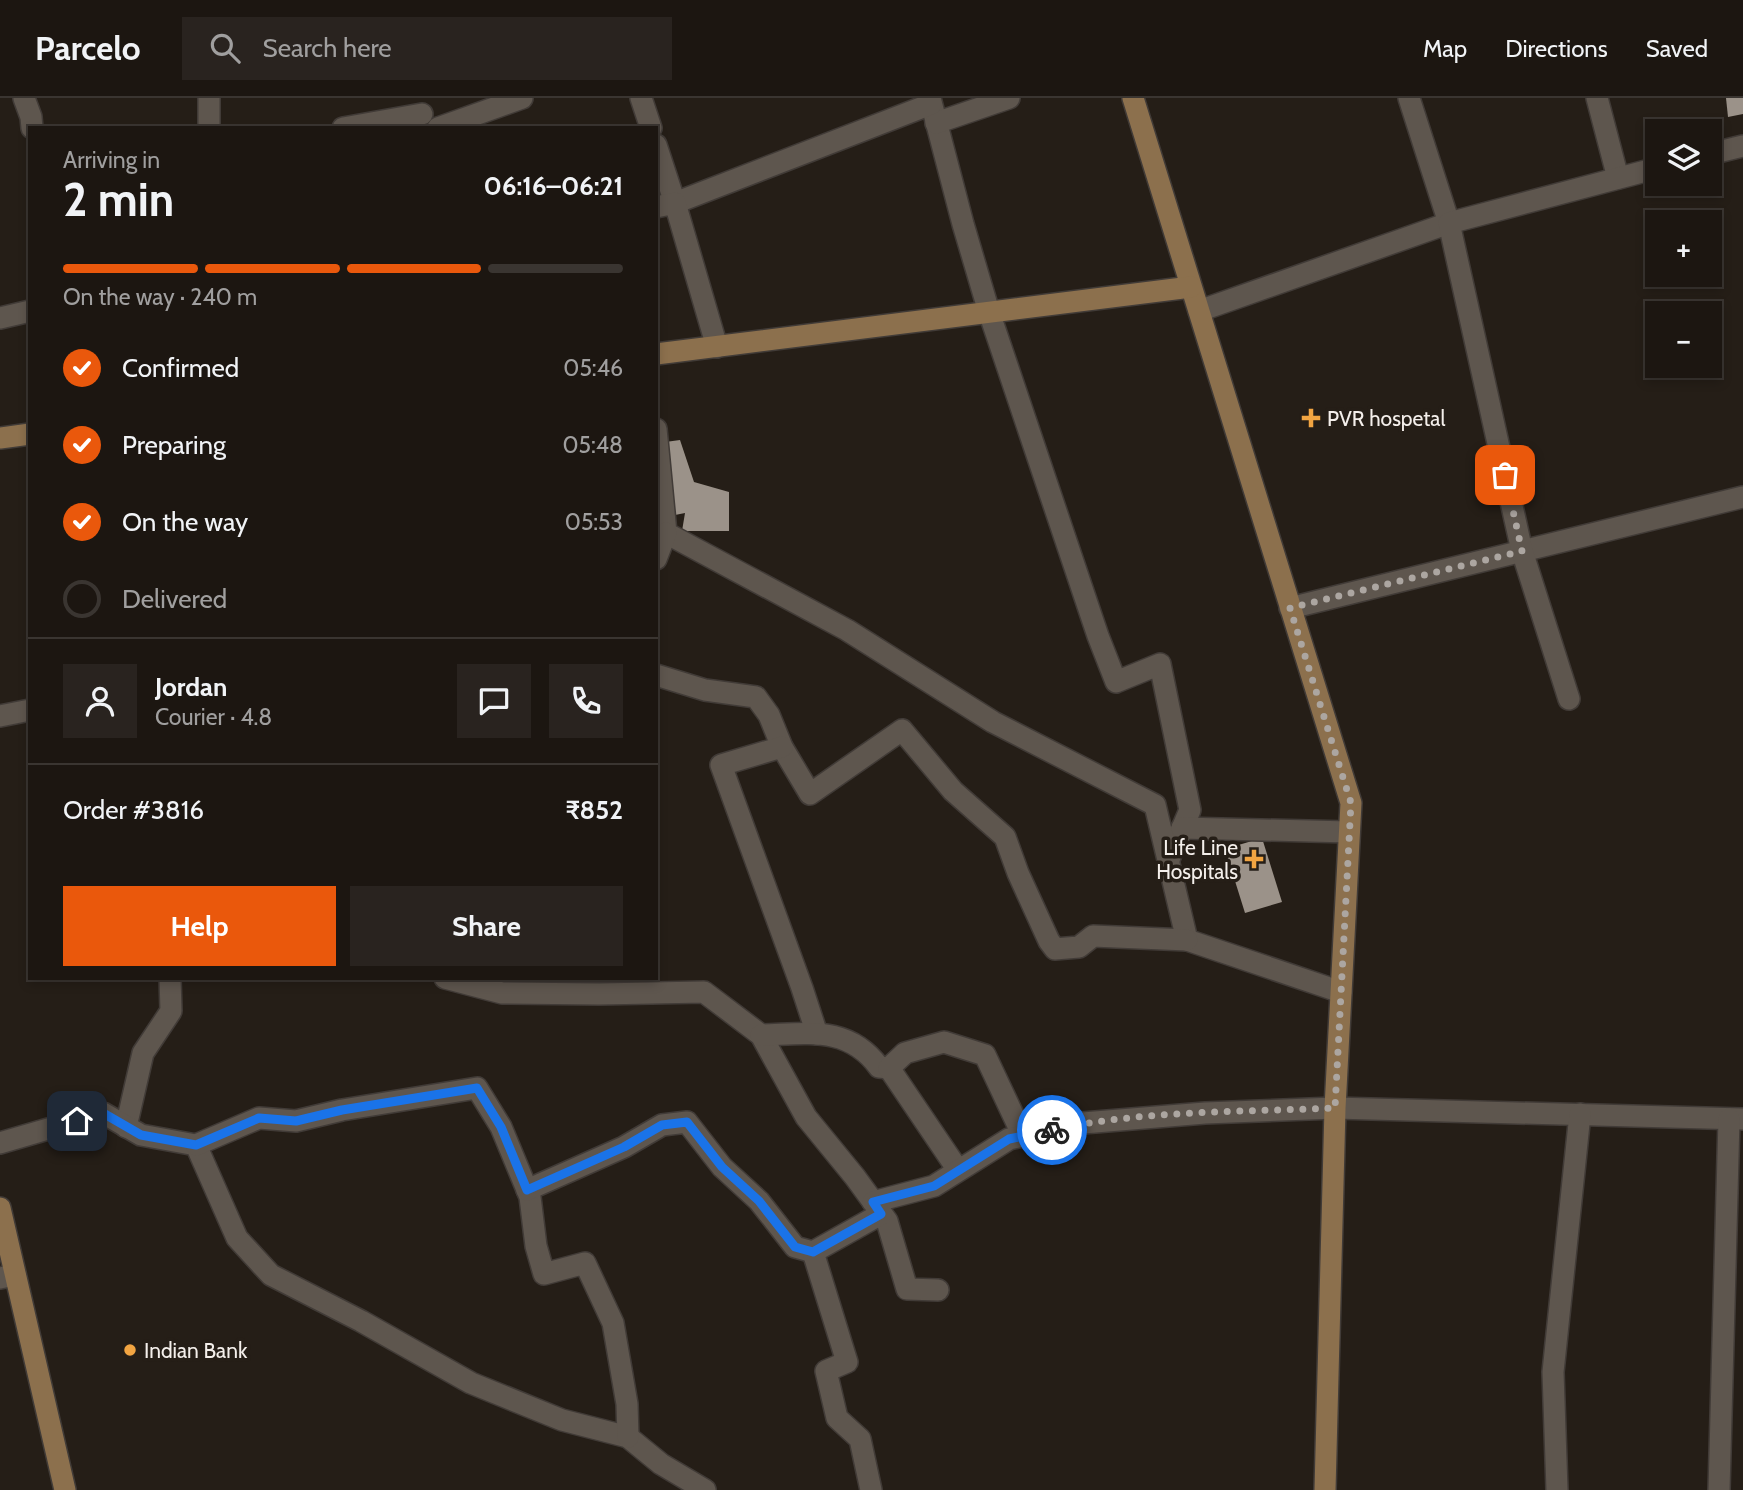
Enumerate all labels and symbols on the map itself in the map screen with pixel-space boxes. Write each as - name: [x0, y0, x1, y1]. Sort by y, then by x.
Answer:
- place label: PVR hospetal: [1327, 406, 1445, 431]
- marker: PVR hospetal: [1301, 408, 1321, 428]
- pin: [1475, 445, 1535, 505]
- place label: Life Line Hospitals: [1156, 835, 1238, 884]
- marker: Life Line Hospitals: [1244, 849, 1264, 869]
- pin: [47, 1091, 107, 1151]
- courier: [1017, 1095, 1087, 1165]
- place label: Indian Bank: [144, 1338, 248, 1363]
- marker: Indian Bank: [122, 1342, 138, 1358]

